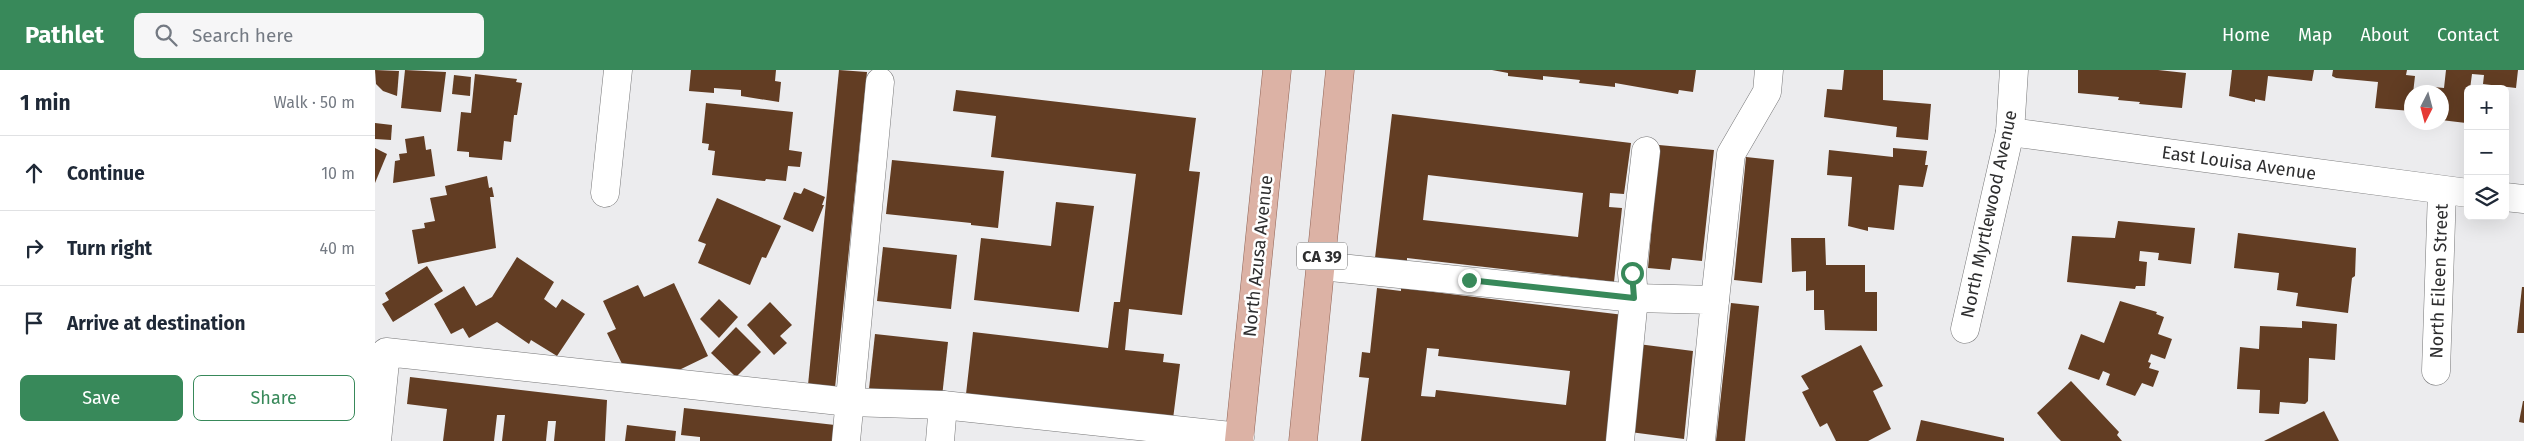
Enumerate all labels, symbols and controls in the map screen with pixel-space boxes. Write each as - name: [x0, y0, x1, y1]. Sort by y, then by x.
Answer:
- search box: [134, 13, 484, 58]
- text: Pathlet: [25, 21, 104, 49]
- icon: search: [152, 21, 180, 49]
- text: Search here: [192, 24, 293, 47]
- text: Home: [2222, 24, 2270, 46]
- text: Map: [2298, 24, 2332, 46]
- text: About: [2360, 24, 2409, 46]
- text: Contact: [2437, 24, 2499, 46]
- north arrow: [2404, 85, 2449, 130]
- map controls: [2464, 85, 2509, 220]
- button: +: [2464, 85, 2509, 130]
- text: 1 min: [20, 90, 71, 116]
- text: Walk · 50 m: [274, 93, 355, 112]
- street label: North Myrtlewood Avenue: [1956, 108, 2022, 320]
- button: −: [2464, 130, 2509, 175]
- street label: East Louisa Avenue: [2160, 141, 2318, 185]
- icon: ahead: [20, 159, 48, 187]
- text: Continue: [67, 162, 145, 185]
- text: 10 m: [321, 164, 355, 183]
- street label: North Azusa Avenue: [1239, 174, 1277, 338]
- button: layers: [2464, 175, 2509, 220]
- street label: North Eileen Street: [2425, 203, 2453, 359]
- icon: right: [20, 234, 48, 262]
- text: Turn right: [67, 237, 152, 260]
- text: 40 m: [320, 239, 355, 258]
- road number: CA 39: [1297, 242, 1347, 270]
- route start: [1621, 262, 1644, 285]
- route end: [1458, 269, 1481, 292]
- icon: arrive: [20, 309, 48, 337]
- text: Arrive at destination: [67, 312, 246, 335]
- button: Save: [20, 375, 183, 421]
- button: Share: [193, 375, 355, 421]

